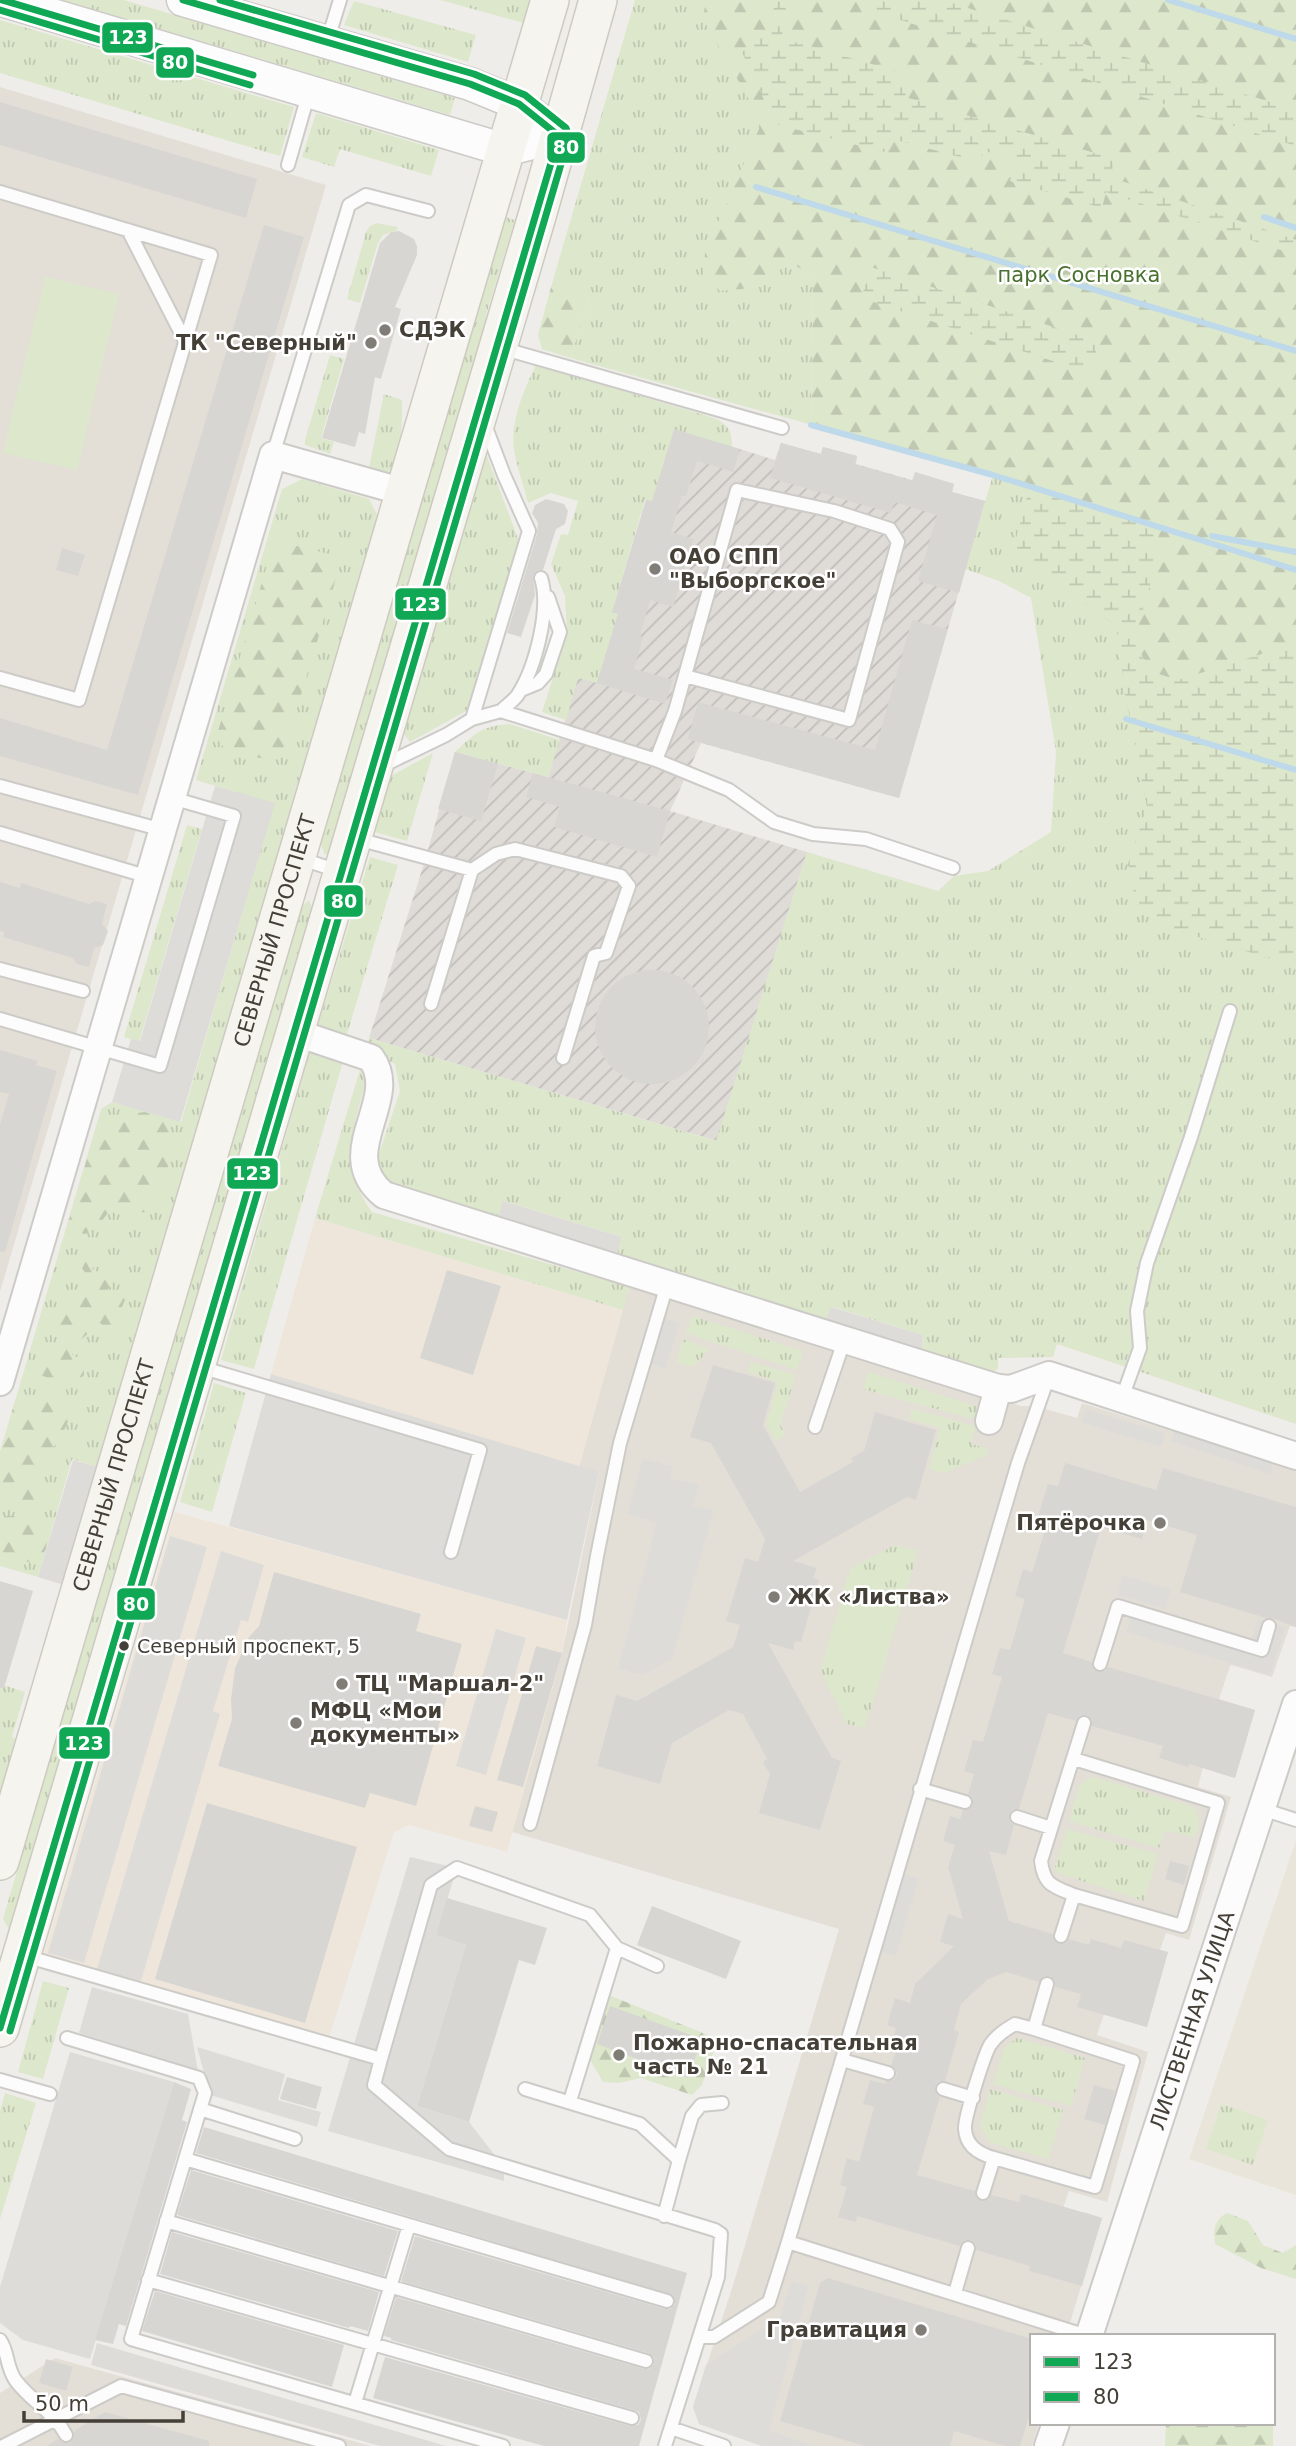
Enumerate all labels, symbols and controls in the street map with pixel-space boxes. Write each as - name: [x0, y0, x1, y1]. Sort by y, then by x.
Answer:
- line badge: 123: [101, 21, 154, 54]
- text: 123: [108, 26, 148, 48]
- line badge: 80: [155, 46, 195, 79]
- text: 80: [162, 51, 188, 73]
- line badge: 80: [546, 131, 586, 164]
- text: 80: [553, 136, 579, 158]
- park label: парк Сосновка: [998, 263, 1160, 287]
- place label: СДЭК: [399, 318, 466, 342]
- marker: СДЭК: [377, 322, 393, 338]
- place label: ТК "Северный": [176, 331, 357, 355]
- marker: ТК "Северный": [363, 335, 379, 351]
- place label: ОАО СПП "Выборгское": [669, 545, 836, 593]
- marker: ОАО СПП "Выборгское": [647, 561, 663, 577]
- line badge: 123: [394, 587, 447, 621]
- text: 123: [401, 593, 441, 615]
- street label: СЕВЕРНЫЙ ПРОСПЕКТ: [229, 811, 321, 1050]
- line badge: 80: [323, 884, 364, 918]
- text: 80: [331, 890, 357, 912]
- line badge: 123: [226, 1157, 279, 1190]
- text: 123: [232, 1162, 272, 1184]
- street label: СЕВЕРНЫЙ ПРОСПЕКТ: [68, 1356, 160, 1595]
- place label: Пятёрочка: [1016, 1511, 1146, 1535]
- marker: Пятёрочка: [1152, 1515, 1168, 1531]
- place label: ЖК «Листва»: [788, 1585, 950, 1609]
- line badge: 80: [116, 1587, 156, 1621]
- marker: ЖК «Листва»: [766, 1589, 782, 1605]
- text: 80: [123, 1593, 149, 1615]
- place label: Северный проспект, 5: [137, 1635, 360, 1657]
- marker: Северный проспект, 5: [117, 1639, 131, 1653]
- place label: ТЦ "Маршал-2": [356, 1672, 544, 1696]
- marker: ТЦ "Маршал-2": [334, 1676, 350, 1692]
- place label: МФЦ «Мои документы»: [310, 1699, 460, 1747]
- marker: МФЦ «Мои документы»: [288, 1715, 304, 1731]
- line badge: 123: [58, 1726, 111, 1760]
- text: 123: [64, 1732, 104, 1754]
- street label: ЛИСТВЕННАЯ УЛИЦА: [1145, 1907, 1240, 2133]
- place label: Пожарно-спасательная часть № 21: [633, 2031, 918, 2079]
- marker: Пожарно-спасательная часть № 21: [611, 2047, 627, 2063]
- place label: Гравитация: [766, 2318, 907, 2342]
- marker: Гравитация: [913, 2322, 929, 2338]
- legend: [1030, 2334, 1275, 2425]
- text: 123: [1093, 2350, 1133, 2374]
- scale bar: [24, 2380, 184, 2424]
- text: 80: [1093, 2385, 1120, 2409]
- text: 50 m: [35, 2392, 89, 2416]

